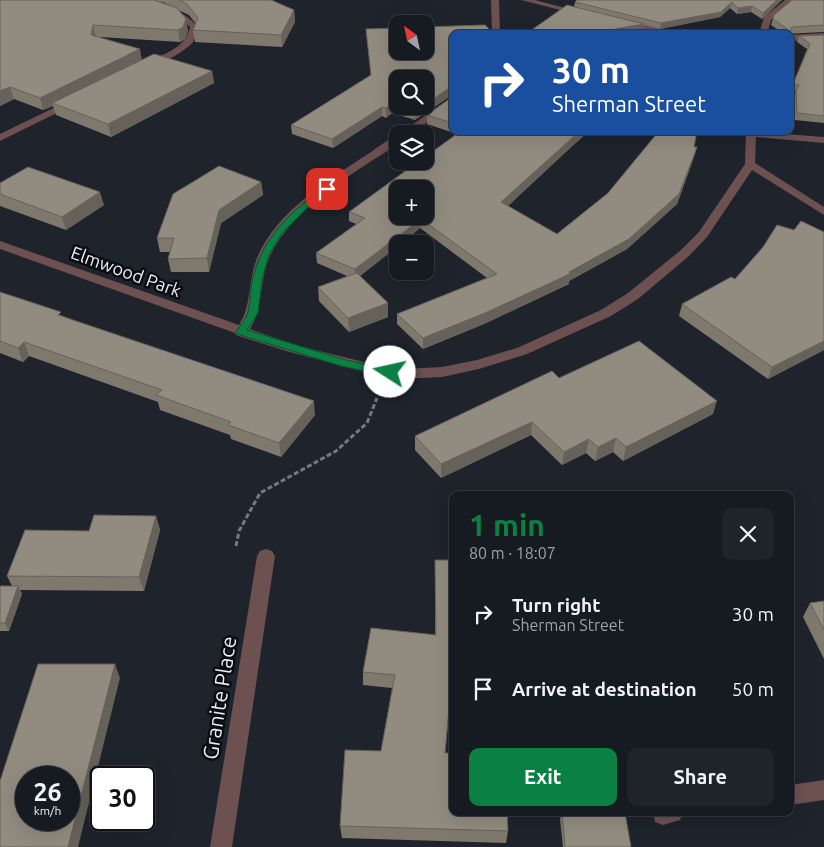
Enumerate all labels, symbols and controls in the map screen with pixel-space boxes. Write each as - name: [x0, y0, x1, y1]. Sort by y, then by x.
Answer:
- north arrow: [389, 15, 434, 60]
- map controls: [389, 15, 434, 280]
- icon: right: [469, 50, 534, 115]
- text: 30 m: [552, 50, 630, 90]
- button: search: [389, 70, 434, 115]
- text: Sherman Street: [552, 91, 706, 116]
- button: layers: [389, 125, 434, 170]
- pin: [306, 168, 348, 210]
- icon: arrive: [313, 175, 341, 203]
- button: +: [389, 180, 434, 225]
- button: −: [389, 235, 434, 280]
- street label: Elmwood Park: [69, 242, 184, 300]
- position arrow: [363, 345, 415, 397]
- text: 1 min: [469, 508, 545, 542]
- button: close: [722, 508, 774, 560]
- text: 80 m · 18:07: [469, 544, 556, 562]
- text: Turn right: [512, 594, 600, 616]
- icon: right: [469, 600, 497, 628]
- text: 30 m: [732, 603, 774, 625]
- text: Sherman Street: [512, 616, 624, 634]
- street label: Granite Place: [197, 634, 241, 761]
- icon: arrive: [469, 675, 497, 703]
- text: Arrive at destination: [512, 678, 697, 700]
- text: 50 m: [732, 678, 774, 700]
- button: Exit: [469, 748, 617, 806]
- button: Share: [627, 748, 774, 806]
- speed limit sign: 30: [90, 766, 155, 831]
- text: 26: [33, 778, 62, 806]
- text: km/h: [34, 804, 61, 817]

